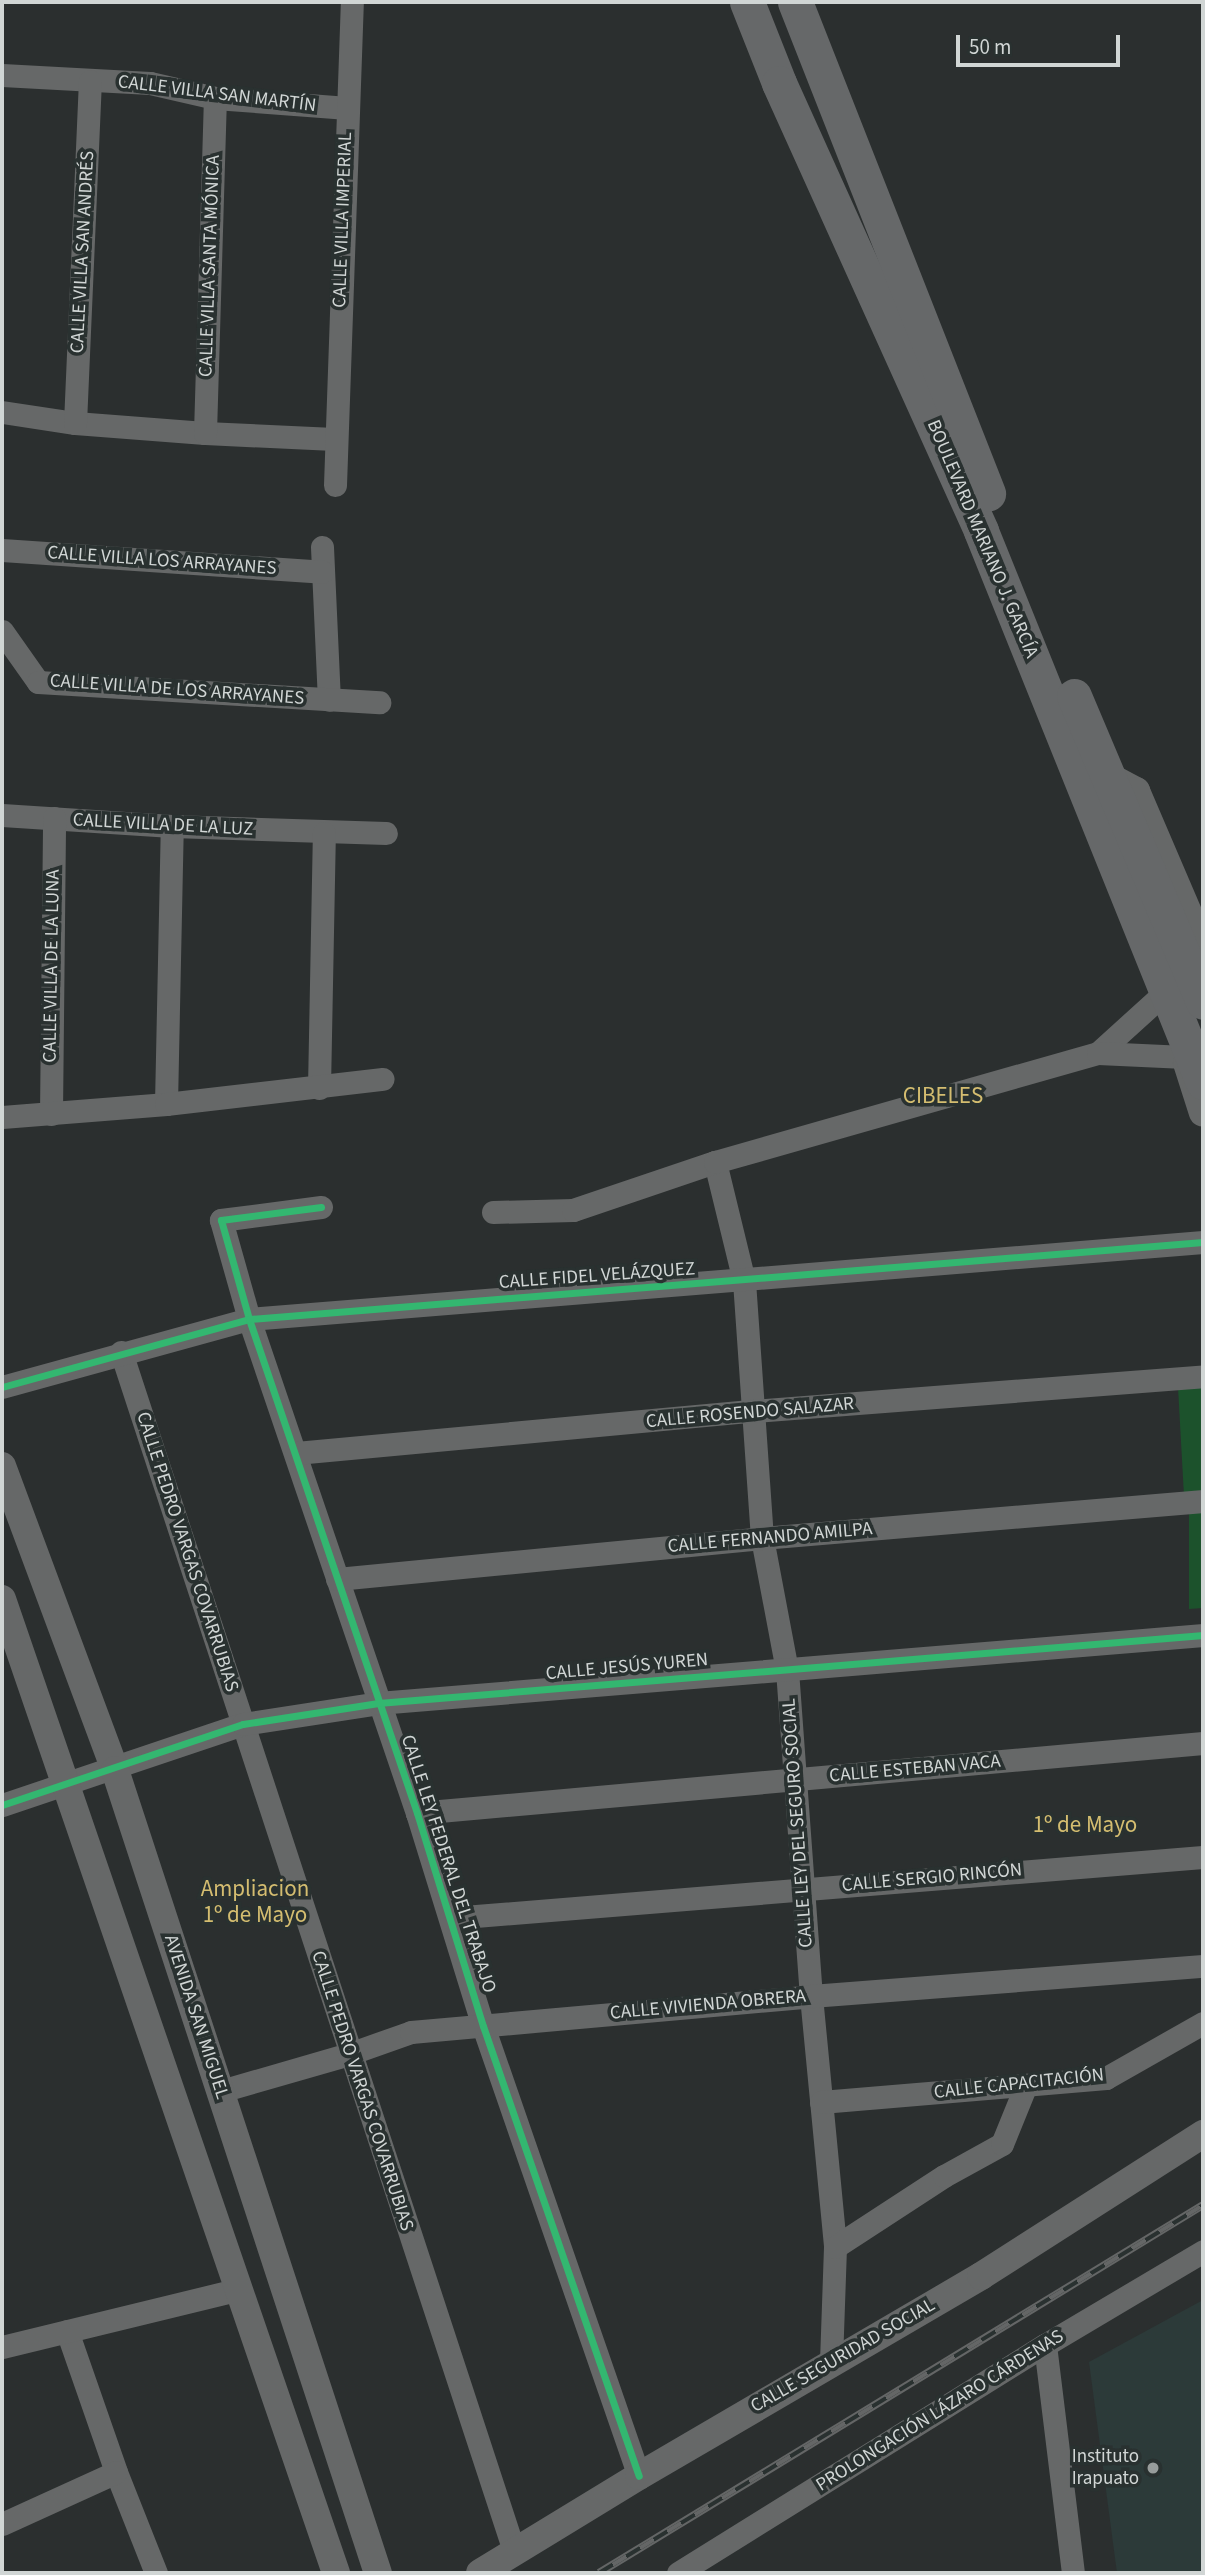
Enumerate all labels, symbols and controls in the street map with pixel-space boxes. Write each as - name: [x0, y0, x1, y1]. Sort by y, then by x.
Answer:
- scale bar: [960, 21, 1124, 65]
- text: 50 m: [969, 32, 1011, 62]
- street label: CALLE VILLA SAN MARTÍN: [117, 71, 317, 117]
- street label: CALLE VILLA IMPERIAL: [329, 132, 357, 308]
- street label: CALLE VILLA SAN ANDRÉS: [66, 150, 100, 354]
- street label: CALLE VILLA SANTA MÓNICA: [195, 155, 225, 377]
- street label: BOULEVARD MARIANO J. GARCÍA: [921, 416, 1043, 662]
- street label: CALLE VILLA LOS ARRAYANES: [47, 542, 277, 580]
- street label: CALLE VILLA DE LOS ARRAYANES: [49, 670, 305, 710]
- street label: CALLE VILLA DE LA LUZ: [72, 809, 254, 841]
- street label: CALLE VILLA DE LA LUNA: [39, 869, 65, 1063]
- district label: CIBELES: [897, 1082, 989, 1110]
- street label: CALLE FIDEL VELÁZQUEZ: [498, 1258, 696, 1294]
- street label: CALLE ROSENDO SALAZAR: [645, 1393, 855, 1433]
- street label: CALLE PEDRO VARGAS COVARRUBIAS: [131, 1409, 243, 1695]
- street label: CALLE FERNANDO AMILPA: [667, 1518, 873, 1558]
- street label: CALLE JESÚS YUREN: [545, 1649, 709, 1685]
- street label: CALLE LEY DEL SEGURO SOCIAL: [778, 1698, 818, 1948]
- street label: CALLE LEY FEDERAL DEL TRABAJO: [395, 1732, 501, 1996]
- street label: CALLE ESTEBAN VACA: [828, 1750, 1002, 1788]
- district label: 1º de Mayo: [1033, 1811, 1137, 1839]
- street label: CALLE SERGIO RINCÓN: [841, 1859, 1023, 1897]
- district label: Ampliacion 1º de Mayo: [192, 1875, 318, 1929]
- street label: AVENIDA SAN MIGUEL: [159, 1932, 233, 2102]
- street label: CALLE PEDRO VARGAS COVARRUBIAS: [306, 1948, 418, 2234]
- street label: CALLE VIVIENDA OBRERA: [609, 1985, 807, 2025]
- street label: CALLE CAPACITACIÓN: [933, 2064, 1105, 2104]
- street label: CALLE SEGURIDAD SOCIAL: [747, 2294, 939, 2418]
- street label: PROLONGACIÓN LÁZARO CÁRDENAS: [812, 2325, 1068, 2497]
- place label: Instituto Irapuato: [1072, 2446, 1139, 2490]
- marker: Instituto Irapuato: [1145, 2460, 1161, 2476]

